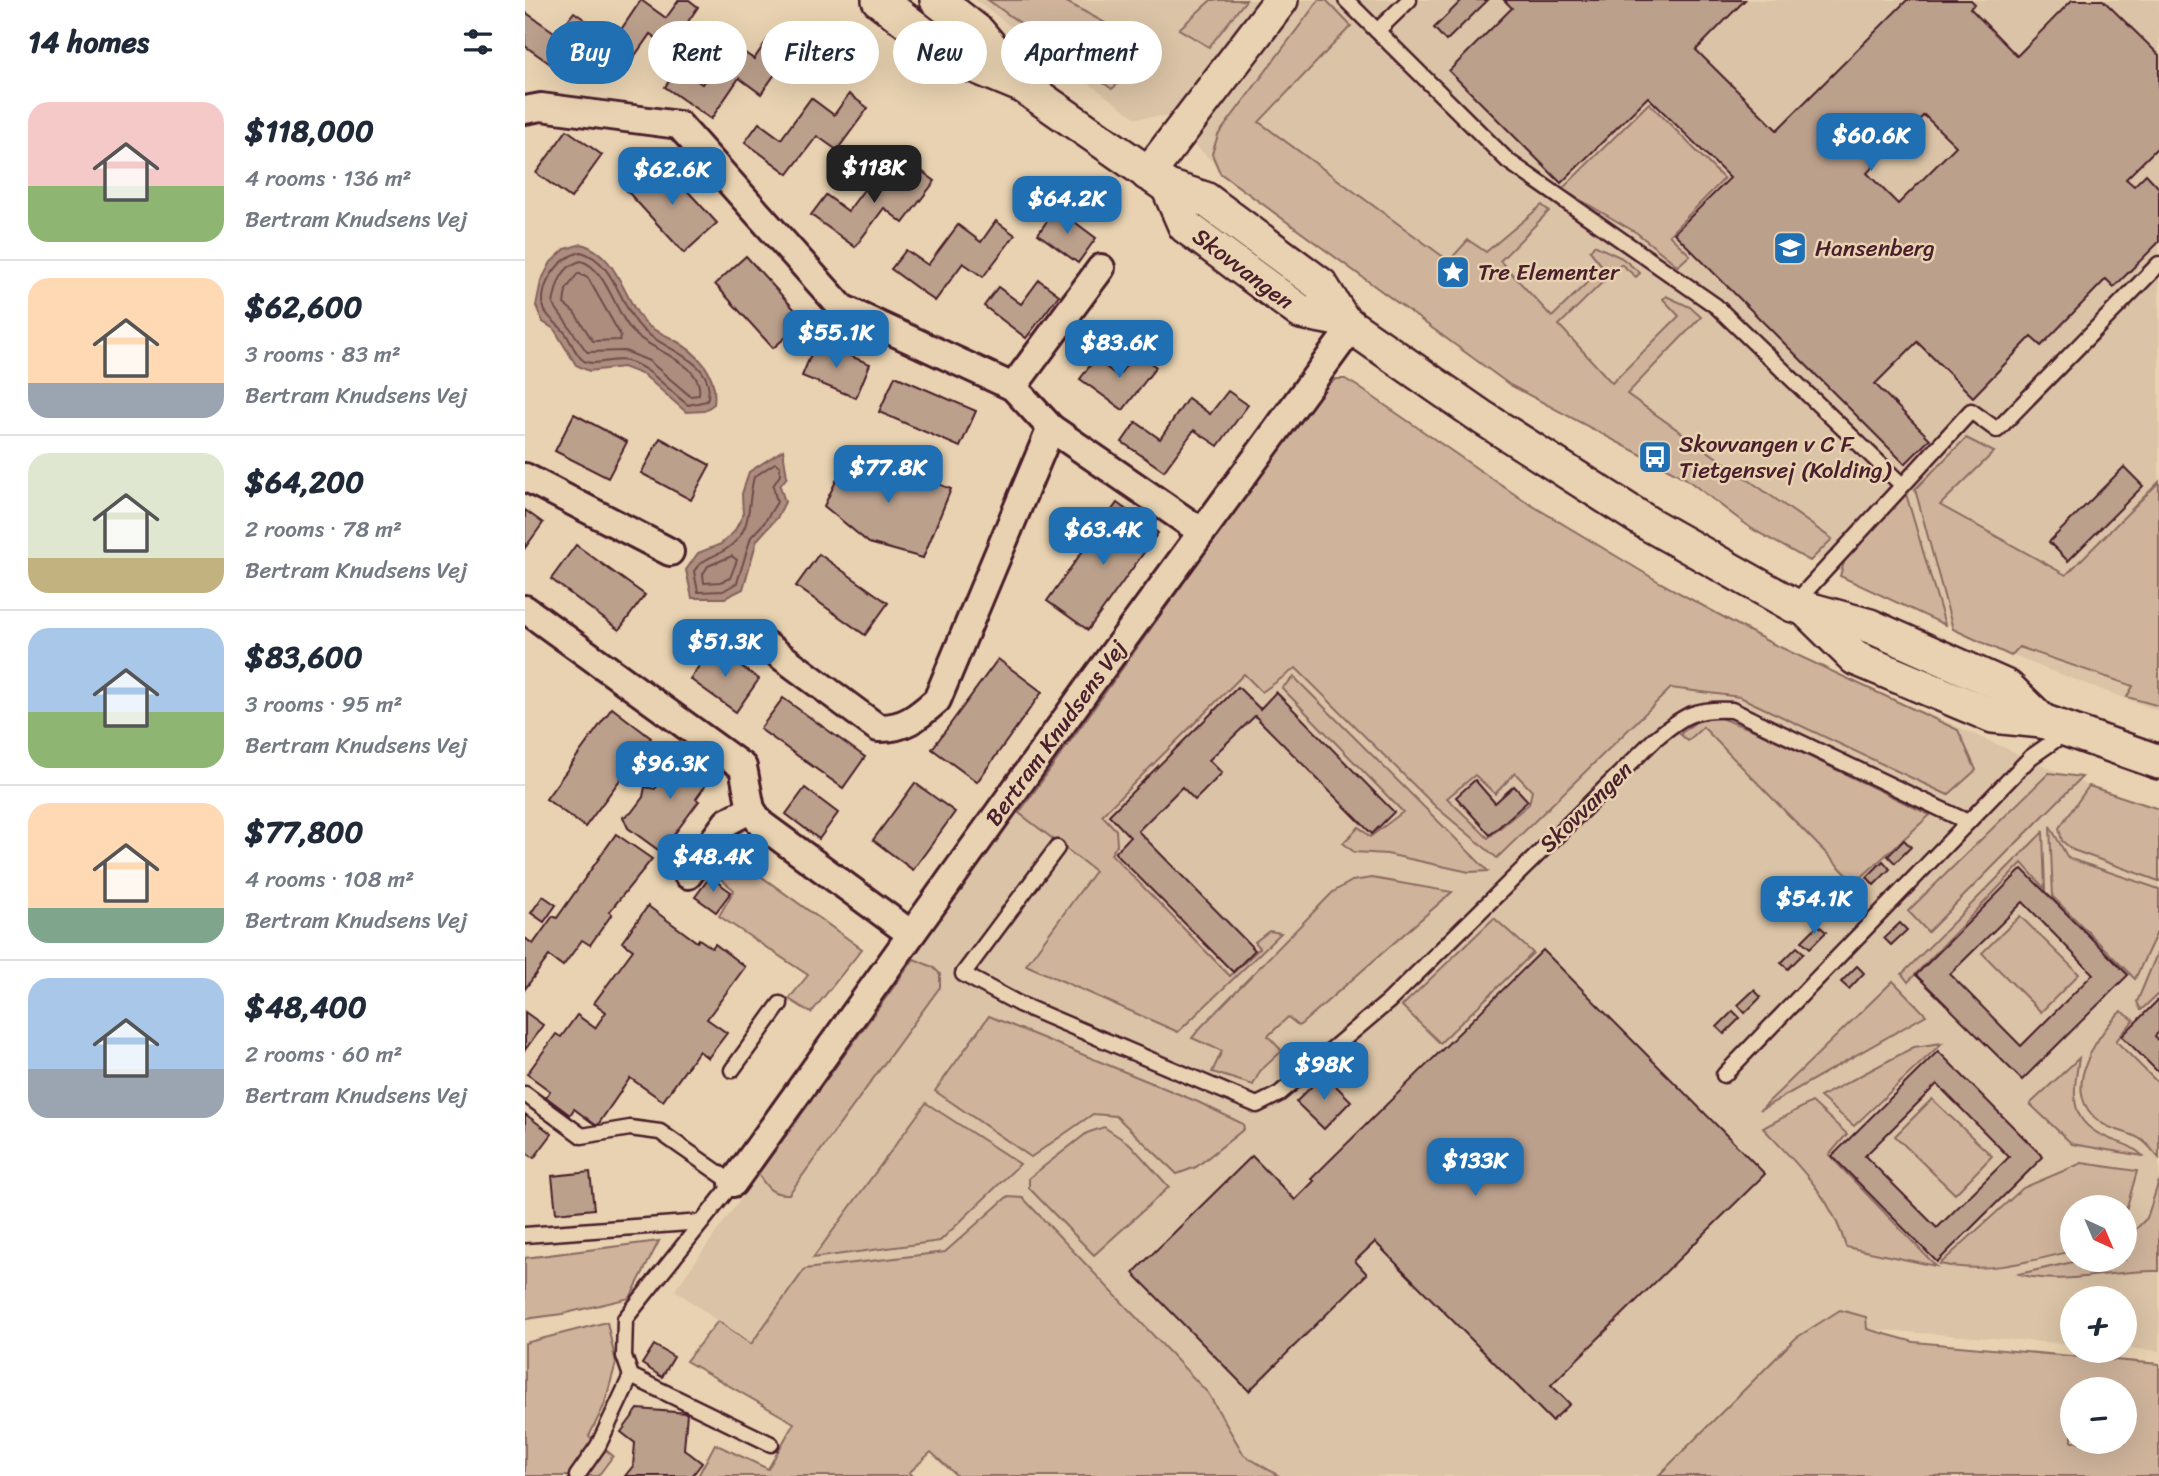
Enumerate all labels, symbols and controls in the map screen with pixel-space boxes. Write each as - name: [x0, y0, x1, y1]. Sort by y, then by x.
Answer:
- text: 14 homes: [28, 15, 149, 69]
- chip: Buy: [546, 21, 634, 84]
- chip: Rent: [648, 21, 747, 84]
- chip: Filters: [761, 21, 879, 84]
- chip: New: [893, 21, 987, 84]
- chip: Apartment: [1001, 21, 1162, 84]
- icon: filters: [459, 23, 497, 61]
- text: $118,000: [245, 104, 374, 158]
- pin: $60.6K: [1814, 114, 1928, 173]
- text: $60.6K: [1832, 115, 1910, 156]
- icon: home: [84, 130, 168, 214]
- pin: $118K: [825, 146, 923, 205]
- text: $118K: [842, 147, 906, 188]
- pin: $62.6K: [615, 148, 729, 207]
- text: $62.6K: [634, 149, 710, 190]
- text: 4 rooms · 136 m²: [245, 158, 412, 199]
- pin: $64.2K: [1010, 176, 1124, 236]
- text: $64.2K: [1028, 178, 1106, 219]
- text: Bertram Knudsens Vej: [245, 199, 468, 240]
- street label: Skovvangen: [1183, 217, 1303, 321]
- place label: Hansenberg: [1815, 228, 1935, 269]
- school or university icon: Hansenberg: [1771, 229, 1809, 267]
- place label: Tre Elementer: [1478, 252, 1621, 293]
- place icon: Tre Elementer: [1434, 253, 1472, 291]
- text: $62,600: [245, 280, 363, 334]
- icon: home: [84, 306, 168, 390]
- pin: $55.1K: [779, 310, 893, 370]
- text: $55.1K: [799, 312, 873, 353]
- pin: $83.6K: [1062, 320, 1176, 380]
- text: $83.6K: [1081, 322, 1157, 363]
- text: 3 rooms · 83 m²: [245, 334, 401, 375]
- text: Bertram Knudsens Vej: [245, 375, 468, 416]
- place label: Skovvangen v C F Tietgensvej (Kolding): [1679, 424, 1893, 491]
- bus stop icon: Skovvangen v C F Tietgensvej (Kolding): [1636, 438, 1674, 476]
- pin: $77.8K: [831, 446, 945, 505]
- text: $77.8K: [850, 447, 926, 488]
- text: $64,200: [245, 455, 364, 509]
- icon: home: [84, 481, 168, 565]
- pin: $63.4K: [1046, 508, 1160, 567]
- text: 2 rooms · 78 m²: [245, 509, 402, 550]
- text: $63.4K: [1065, 509, 1141, 550]
- text: Bertram Knudsens Vej: [245, 550, 468, 591]
- pin: $51.3K: [668, 620, 782, 679]
- text: $51.3K: [689, 621, 761, 662]
- text: $83,600: [245, 630, 363, 684]
- street label: Bertram Knudsens Vej: [974, 630, 1138, 835]
- icon: home: [84, 656, 168, 740]
- text: 3 rooms · 95 m²: [245, 684, 402, 725]
- text: Bertram Knudsens Vej: [245, 725, 468, 766]
- pin: $96.3K: [613, 742, 727, 801]
- text: $96.3K: [632, 743, 708, 784]
- street label: Skovvangen: [1529, 751, 1643, 863]
- text: $77,800: [245, 805, 364, 859]
- icon: home: [84, 831, 168, 915]
- pin: $48.4K: [656, 834, 770, 894]
- text: $48.4K: [673, 836, 753, 877]
- text: 4 rooms · 108 m²: [245, 859, 414, 900]
- pin: $54.1K: [1757, 876, 1871, 936]
- text: $54.1K: [1777, 878, 1851, 919]
- text: Bertram Knudsens Vej: [245, 900, 468, 941]
- text: $48,400: [245, 980, 367, 1034]
- icon: home: [84, 1006, 168, 1090]
- text: 2 rooms · 60 m²: [245, 1034, 403, 1075]
- pin: $98K: [1283, 1042, 1365, 1102]
- text: $98K: [1295, 1044, 1353, 1085]
- text: Bertram Knudsens Vej: [245, 1075, 468, 1116]
- pin: $133K: [1426, 1138, 1524, 1198]
- text: $133K: [1443, 1140, 1507, 1181]
- north arrow: [2060, 1195, 2137, 1272]
- map controls: [2060, 1195, 2137, 1454]
- button: +: [2060, 1286, 2137, 1363]
- button: −: [2060, 1377, 2137, 1454]

